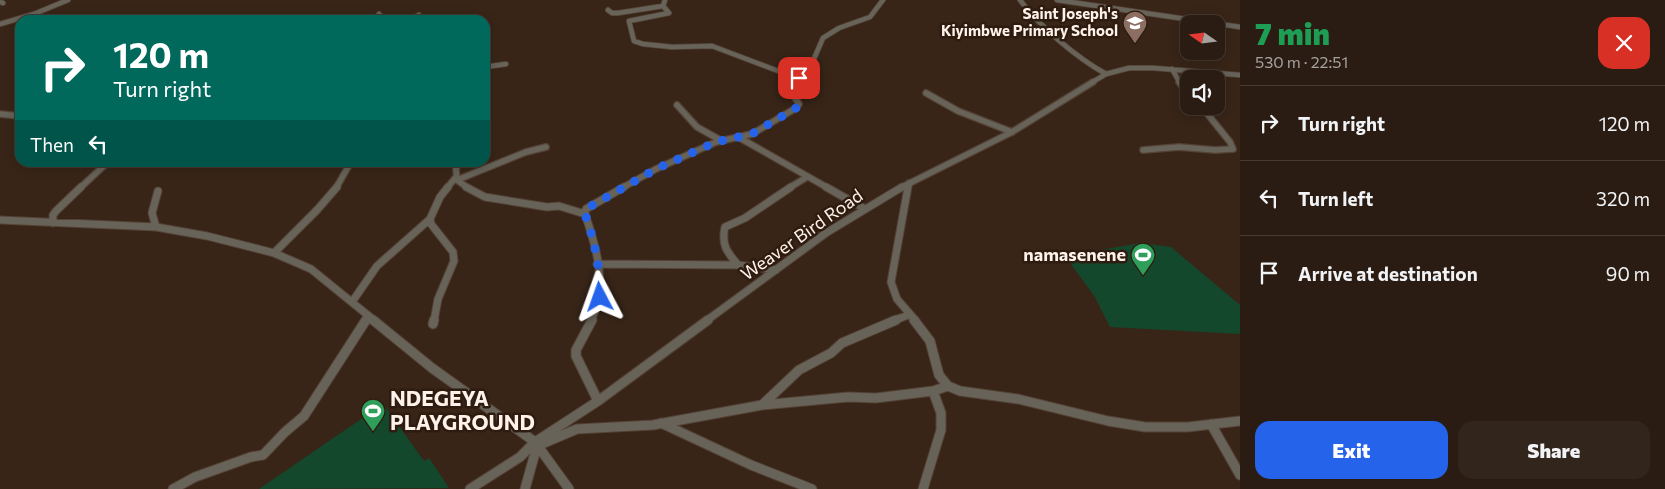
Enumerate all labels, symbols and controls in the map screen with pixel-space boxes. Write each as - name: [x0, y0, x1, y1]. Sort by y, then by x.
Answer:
- place label: Saint Joseph's Kiyimbwe Primary School: [941, 4, 1118, 39]
- school or university icon: Saint Joseph's Kiyimbwe Primary School: [1122, 10, 1148, 44]
- text: 7 min: [1255, 14, 1330, 51]
- north arrow: [1180, 15, 1225, 60]
- map controls: [1180, 15, 1225, 115]
- button: close: [1598, 17, 1650, 69]
- text: 120 m: [113, 32, 209, 75]
- icon: right: [30, 35, 95, 100]
- text: 530 m · 22:51: [1255, 52, 1348, 71]
- pin: [778, 57, 820, 99]
- icon: arrive: [785, 64, 813, 92]
- button: sound: [1180, 70, 1225, 115]
- text: Turn right: [113, 75, 211, 102]
- icon: right: [1255, 109, 1283, 137]
- text: Turn right: [1298, 112, 1385, 135]
- text: 120 m: [1599, 112, 1650, 135]
- icon: left: [84, 130, 112, 158]
- text: Then: [30, 133, 74, 156]
- street label: Weaver Bird Road: [736, 184, 867, 284]
- icon: left: [1255, 184, 1283, 212]
- text: Turn left: [1298, 187, 1373, 210]
- text: 320 m: [1596, 187, 1650, 210]
- sports icon: namasenene: [1130, 242, 1156, 276]
- place label: namasenene: [1023, 243, 1126, 265]
- icon: arrive: [1255, 259, 1283, 287]
- text: Arrive at destination: [1298, 262, 1478, 285]
- text: 90 m: [1606, 262, 1650, 285]
- position arrow: [573, 270, 625, 322]
- place label: NDEGEYA PLAYGROUND: [390, 385, 535, 434]
- sports icon: NDEGEYA PLAYGROUND: [360, 398, 386, 432]
- button: Exit: [1255, 421, 1448, 479]
- button: Share: [1458, 421, 1650, 479]

